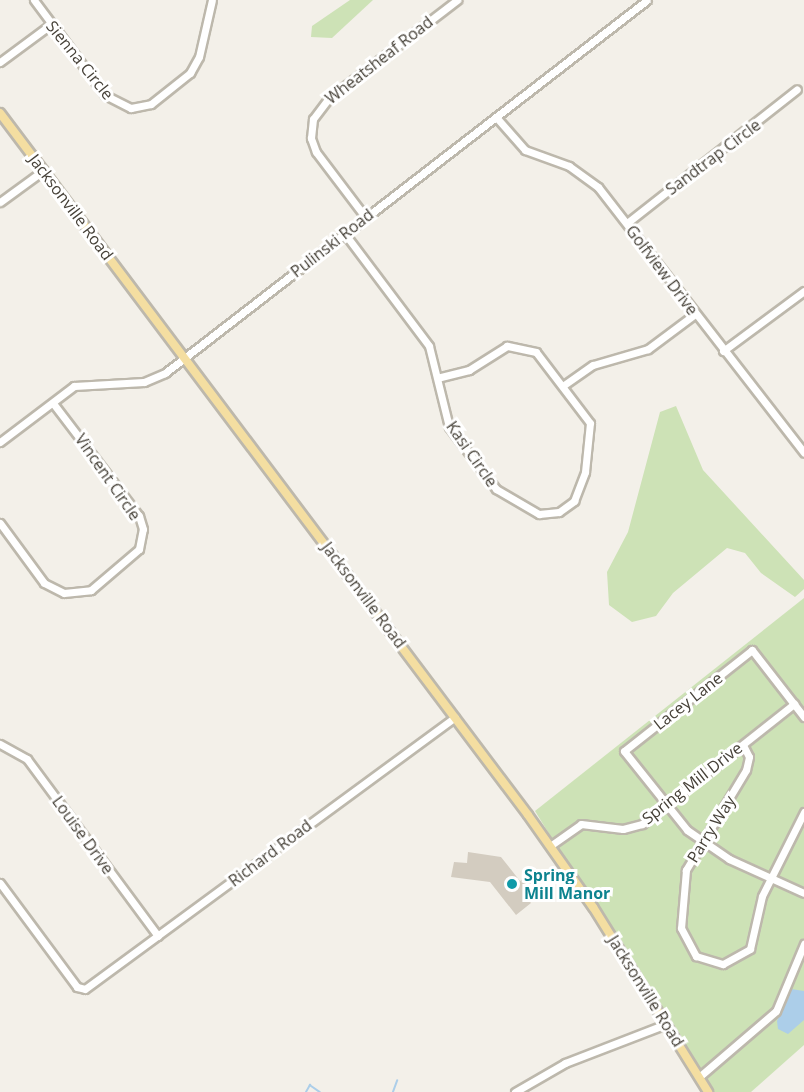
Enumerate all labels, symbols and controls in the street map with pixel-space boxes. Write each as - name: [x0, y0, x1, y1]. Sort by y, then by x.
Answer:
- street label: Wheatsheaf Road: [321, 12, 437, 108]
- street label: Sienna Circle: [42, 17, 118, 103]
- street label: Sandtrap Circle: [662, 115, 764, 199]
- street label: Jacksonville Road: [25, 150, 117, 264]
- street label: Pulinski Road: [287, 205, 377, 281]
- street label: Golfview Drive: [622, 221, 702, 319]
- street label: Kasi Circle: [442, 417, 502, 491]
- street label: Vincent Circle: [71, 430, 145, 524]
- street label: Jacksonville Road: [318, 538, 410, 652]
- street label: Lacey Lane: [650, 668, 726, 734]
- street label: Spring Mill Drive: [638, 738, 746, 828]
- street label: Louise Drive: [48, 792, 118, 878]
- street label: Parry Way: [683, 792, 739, 866]
- street label: Richard Road: [225, 816, 315, 890]
- place label: Spring Mill Manor: [524, 865, 610, 903]
- marker: Spring Mill Manor: [505, 877, 519, 891]
- street label: Jacksonville Road: [604, 932, 688, 1050]

